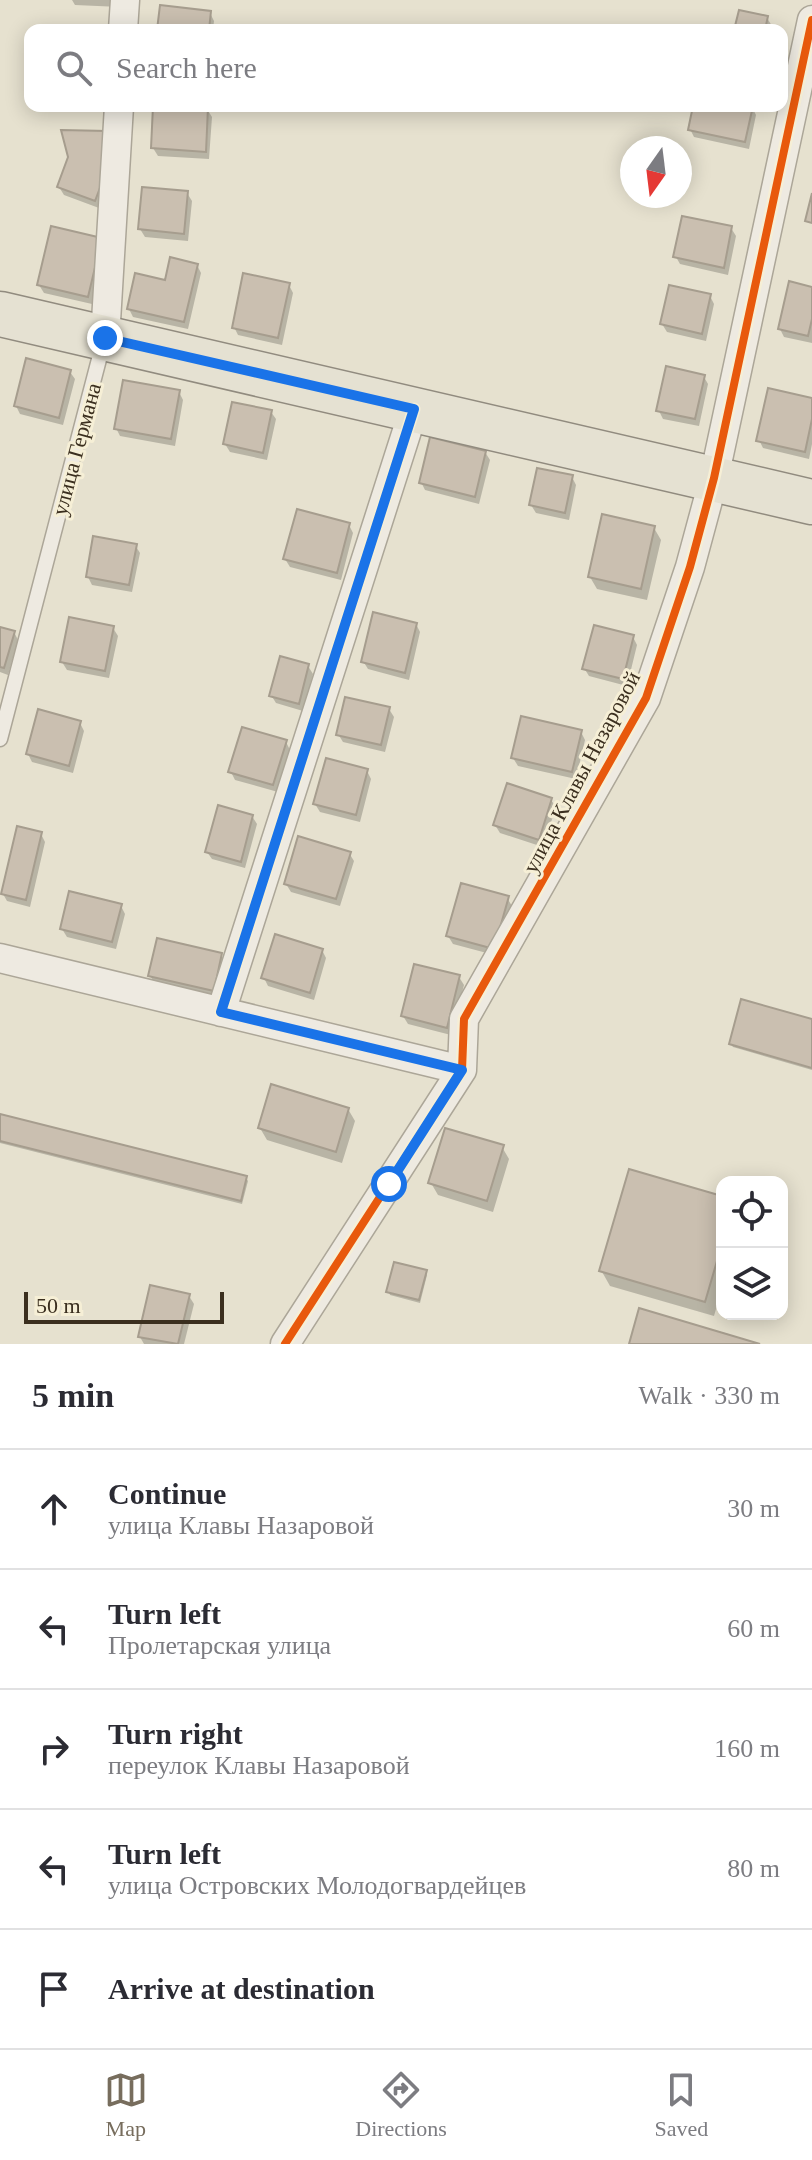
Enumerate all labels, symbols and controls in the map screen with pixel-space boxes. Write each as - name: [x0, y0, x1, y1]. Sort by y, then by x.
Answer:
- search box: [24, 24, 788, 112]
- icon: search: [52, 46, 96, 90]
- text: Search here: [116, 51, 257, 84]
- north arrow: [620, 136, 692, 208]
- route end: [87, 320, 123, 356]
- street label: улица Германа: [47, 380, 106, 518]
- street label: улица Клавы Назаровой: [518, 667, 645, 877]
- route start: [371, 1166, 407, 1202]
- map controls: [716, 1176, 788, 1320]
- button: locate: [716, 1176, 788, 1248]
- button: layers: [716, 1248, 788, 1320]
- scale bar: [24, 1288, 224, 1324]
- text: 50 m: [36, 1293, 81, 1318]
- text: 5 min: [32, 1377, 114, 1414]
- text: Walk · 330 m: [638, 1381, 780, 1410]
- text: Continue: [108, 1477, 226, 1510]
- icon: ahead: [32, 1487, 76, 1531]
- text: 30 m: [727, 1494, 780, 1523]
- text: улица Клавы Назаровой: [108, 1511, 374, 1540]
- text: Turn left: [108, 1597, 221, 1630]
- icon: left: [32, 1607, 76, 1651]
- text: 60 m: [727, 1614, 780, 1643]
- text: Пролетарская улица: [108, 1631, 331, 1660]
- text: Turn right: [108, 1717, 243, 1750]
- icon: right: [32, 1727, 76, 1771]
- text: 160 m: [714, 1734, 780, 1763]
- text: переулок Клавы Назаровой: [108, 1751, 410, 1780]
- text: Turn left: [108, 1837, 221, 1870]
- icon: left: [32, 1847, 76, 1891]
- text: 80 m: [727, 1854, 780, 1883]
- text: улица Островских Молодогвардейцев: [108, 1871, 526, 1900]
- icon: arrive: [32, 1967, 76, 2011]
- text: Arrive at destination: [108, 1972, 375, 2005]
- tab: Map: [104, 2068, 148, 2142]
- tab: Directions: [355, 2068, 447, 2142]
- tab: Saved: [654, 2068, 708, 2142]

